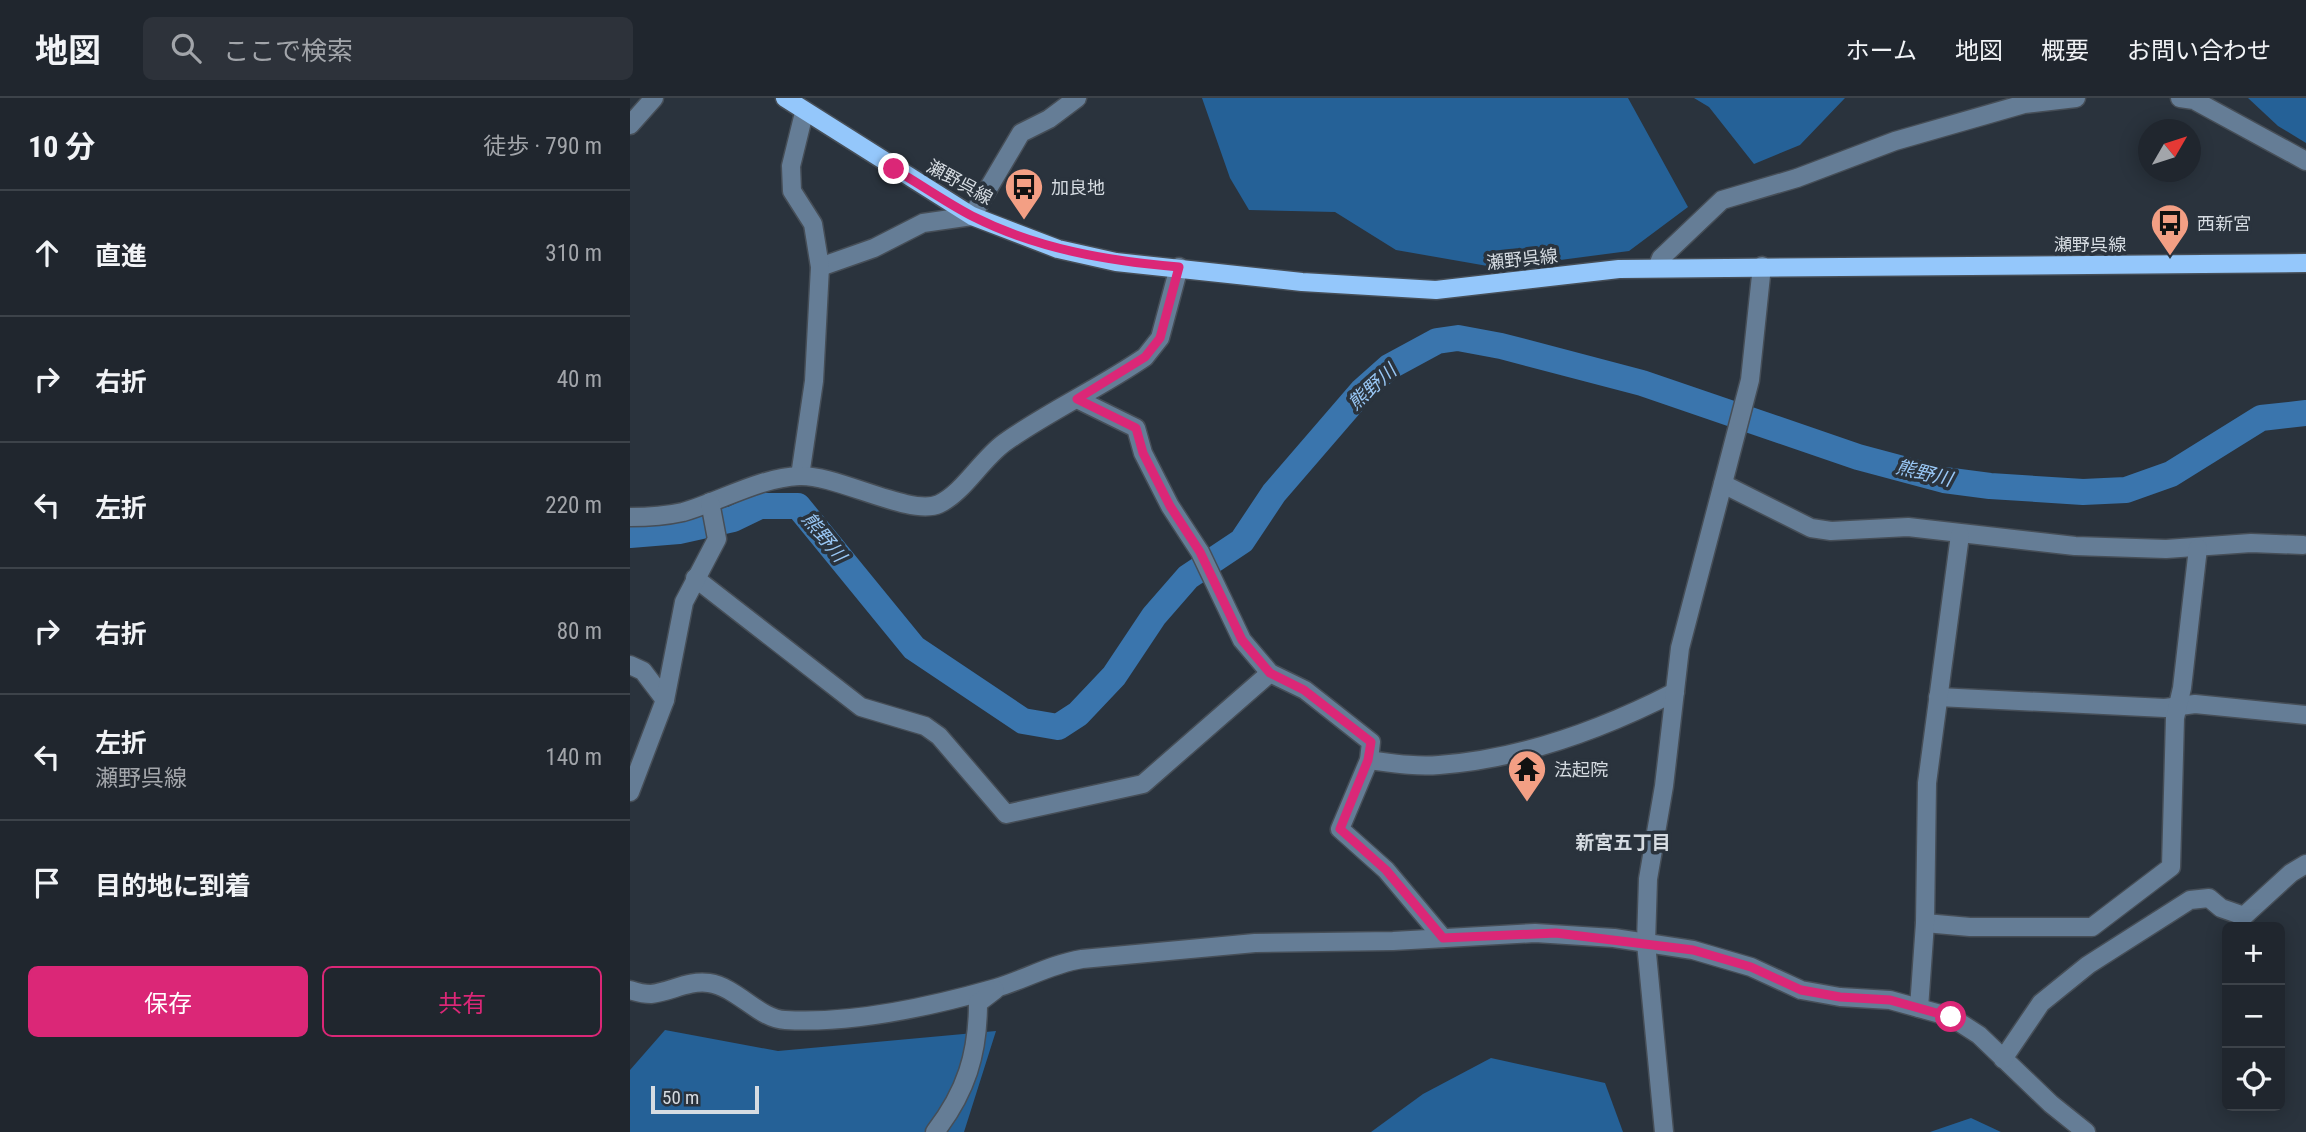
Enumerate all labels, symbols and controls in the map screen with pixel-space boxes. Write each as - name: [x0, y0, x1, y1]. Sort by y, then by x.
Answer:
- search box: [143, 17, 633, 80]
- icon: search: [167, 29, 205, 67]
- text: 地図: [35, 31, 101, 70]
- text: ここで検索: [223, 36, 353, 66]
- text: ホーム: [1846, 37, 1917, 65]
- text: 地図: [1955, 37, 2003, 65]
- text: 概要: [2041, 37, 2089, 65]
- text: お問い合わせ: [2127, 37, 2271, 65]
- north arrow: [2138, 119, 2201, 182]
- text: 10 分: [28, 129, 95, 164]
- text: 徒歩 · 790 m: [483, 133, 602, 160]
- route end: [878, 153, 909, 184]
- street label: 瀬野呉線: [923, 155, 997, 209]
- bus stop icon: 加良地: [1003, 166, 1045, 221]
- place label: 加良地: [1051, 177, 1105, 198]
- bus stop icon: 西新宮: [2149, 202, 2191, 257]
- place label: 西新宮: [2197, 213, 2251, 234]
- icon: ahead: [28, 234, 66, 272]
- street label: 瀬野呉線: [2054, 234, 2126, 255]
- text: 310 m: [545, 240, 602, 267]
- text: 直進: [95, 241, 147, 271]
- street label: 瀬野呉線: [1485, 245, 1559, 273]
- water label: 熊野川: [1343, 358, 1402, 415]
- icon: right: [28, 360, 66, 398]
- text: 40 m: [557, 366, 602, 393]
- text: 右折: [95, 367, 147, 397]
- water label: 熊野川: [1894, 455, 1956, 492]
- icon: left: [28, 486, 66, 524]
- text: 220 m: [545, 492, 602, 519]
- text: 左折: [95, 493, 147, 523]
- water label: 熊野川: [797, 508, 852, 568]
- icon: right: [28, 612, 66, 650]
- text: 80 m: [557, 618, 602, 645]
- text: 右折: [95, 619, 147, 649]
- text: 左折: [95, 728, 147, 758]
- icon: left: [28, 738, 66, 776]
- text: 140 m: [545, 744, 602, 771]
- temple icon: 法起院: [1506, 748, 1548, 803]
- place label: 法起院: [1554, 759, 1608, 780]
- text: 瀬野呉線: [95, 765, 187, 792]
- district label: 新宮五丁目: [1575, 831, 1671, 854]
- icon: arrive: [28, 864, 66, 902]
- text: 目的地に到着: [95, 871, 251, 901]
- map controls: [2222, 922, 2285, 1111]
- button: +: [2222, 922, 2285, 985]
- button: 保存: [28, 966, 308, 1037]
- button: 共有: [322, 966, 602, 1037]
- button: −: [2222, 985, 2285, 1048]
- route start: [1935, 1001, 1966, 1032]
- button: locate: [2222, 1048, 2285, 1111]
- scale bar: [651, 1083, 760, 1115]
- text: 50 m: [662, 1086, 699, 1109]

